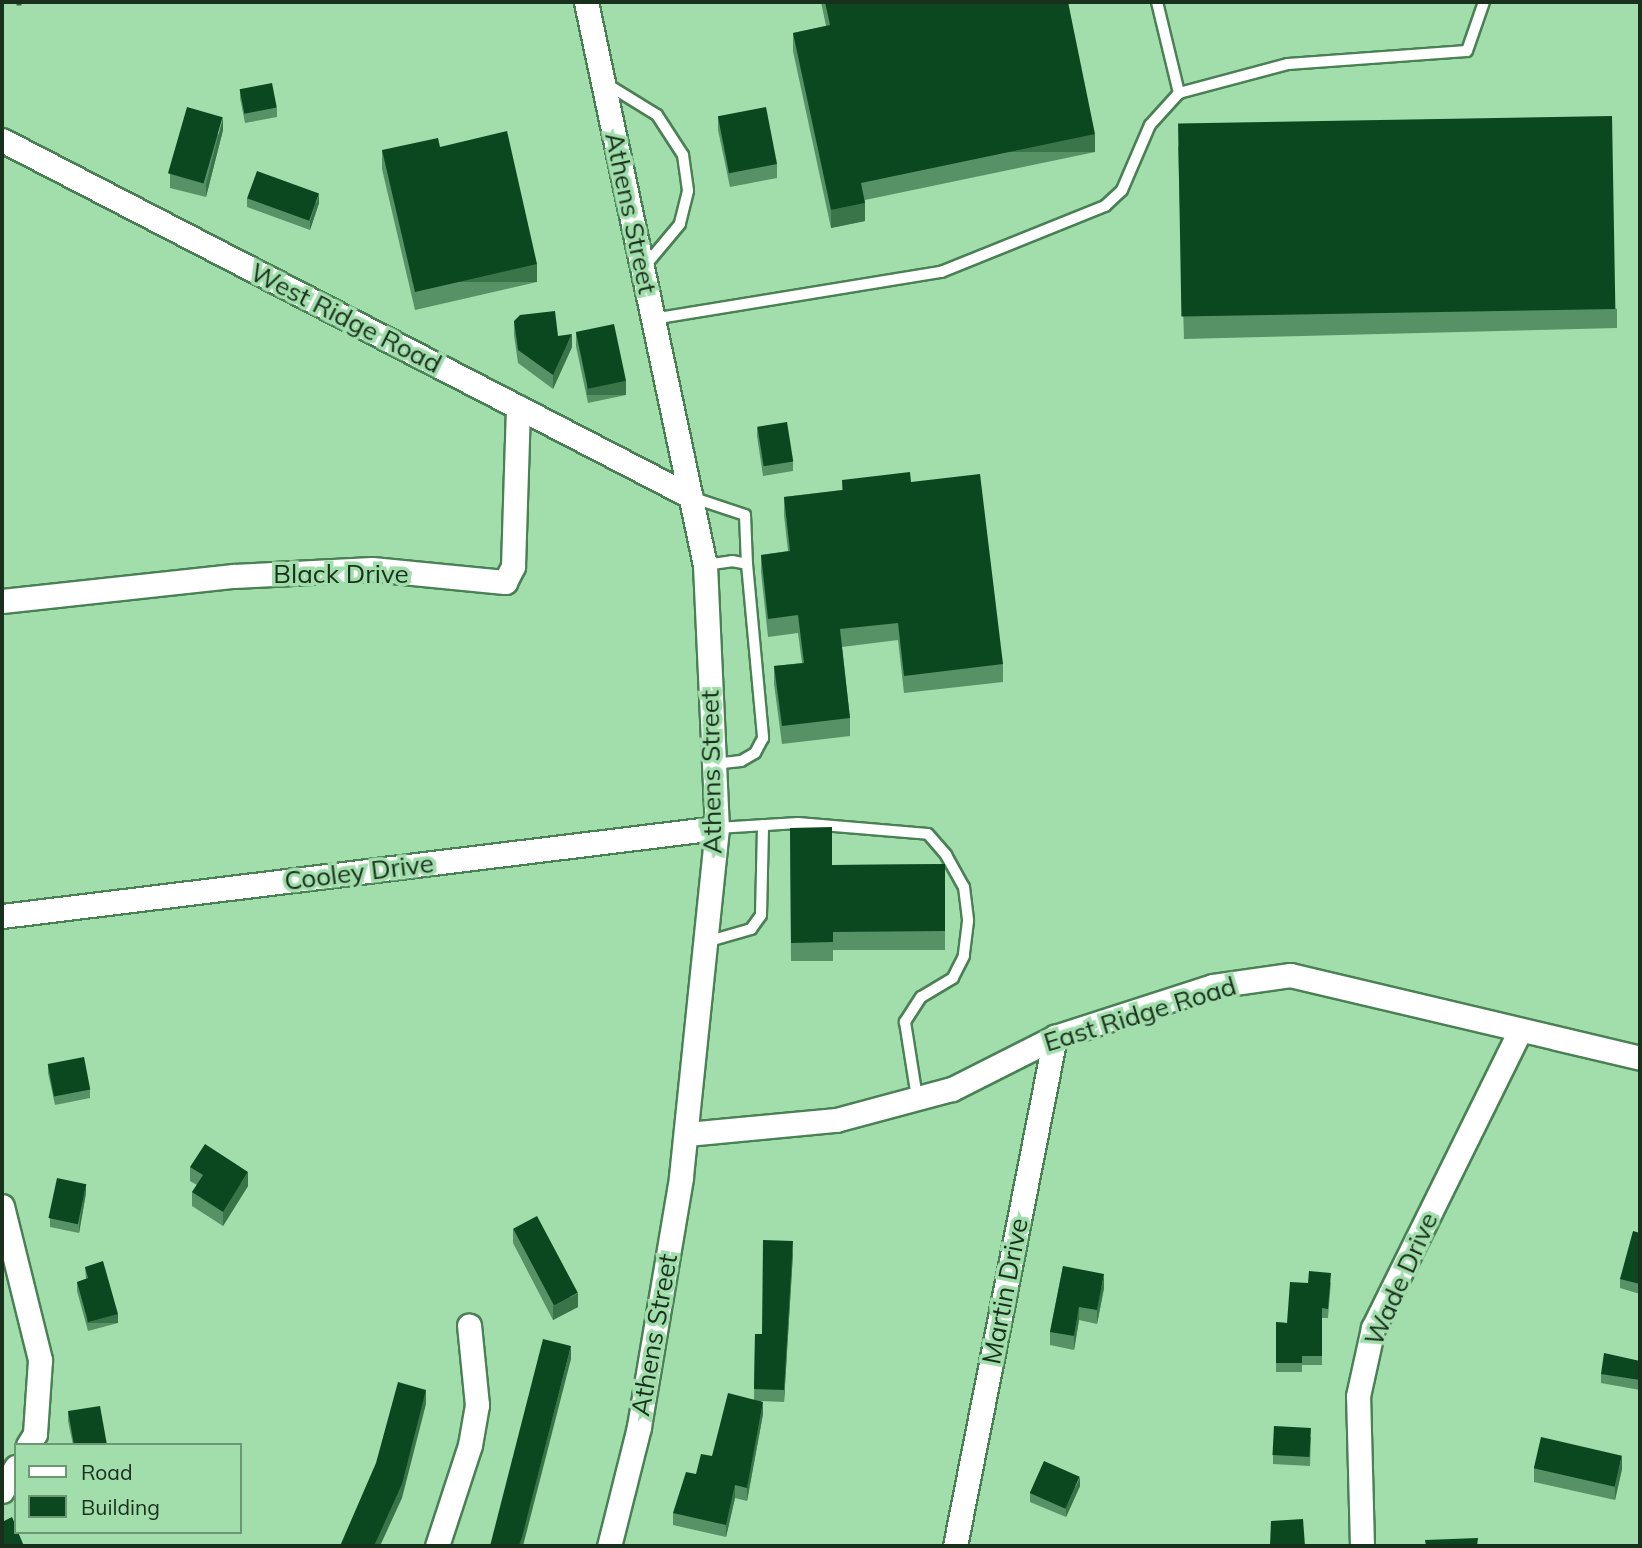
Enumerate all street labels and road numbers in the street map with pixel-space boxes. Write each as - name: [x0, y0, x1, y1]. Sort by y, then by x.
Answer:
- street label: Athens Street: [599, 130, 663, 296]
- street label: West Ridge Road: [245, 256, 447, 380]
- street label: Black Drive: [273, 558, 409, 590]
- street label: Athens Street: [694, 690, 728, 854]
- street label: Cooley Drive: [283, 847, 435, 897]
- street label: East Ridge Road: [1040, 970, 1240, 1058]
- street label: Wade Drive: [1358, 1208, 1444, 1350]
- street label: Martin Drive: [976, 1215, 1034, 1367]
- street label: Athens Street: [624, 1251, 684, 1419]

